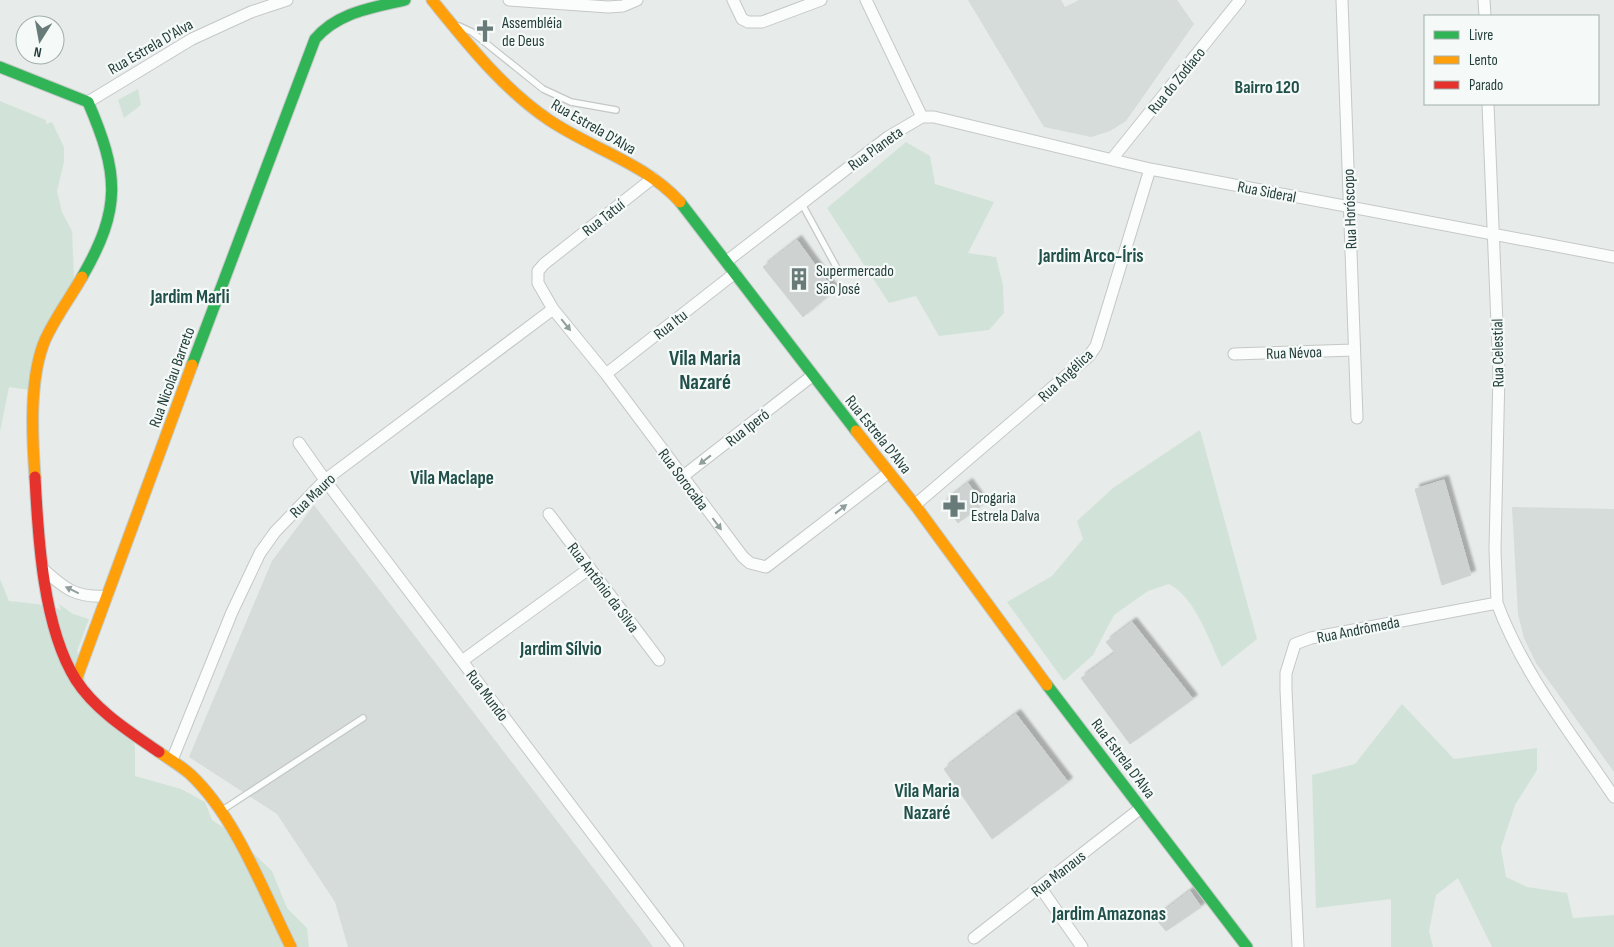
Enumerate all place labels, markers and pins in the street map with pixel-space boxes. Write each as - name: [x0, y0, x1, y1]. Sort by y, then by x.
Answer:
- place label: Assembléia de Deus: [501, 14, 562, 51]
- church icon: Assembléia de Deus: [472, 18, 498, 44]
- place label: Supermercado São José: [816, 262, 894, 299]
- building icon: Supermercado São José: [786, 266, 812, 292]
- place label: Drogaria Estrela Dalva: [971, 489, 1040, 526]
- pharmacy icon: Drogaria Estrela Dalva: [941, 493, 967, 519]

